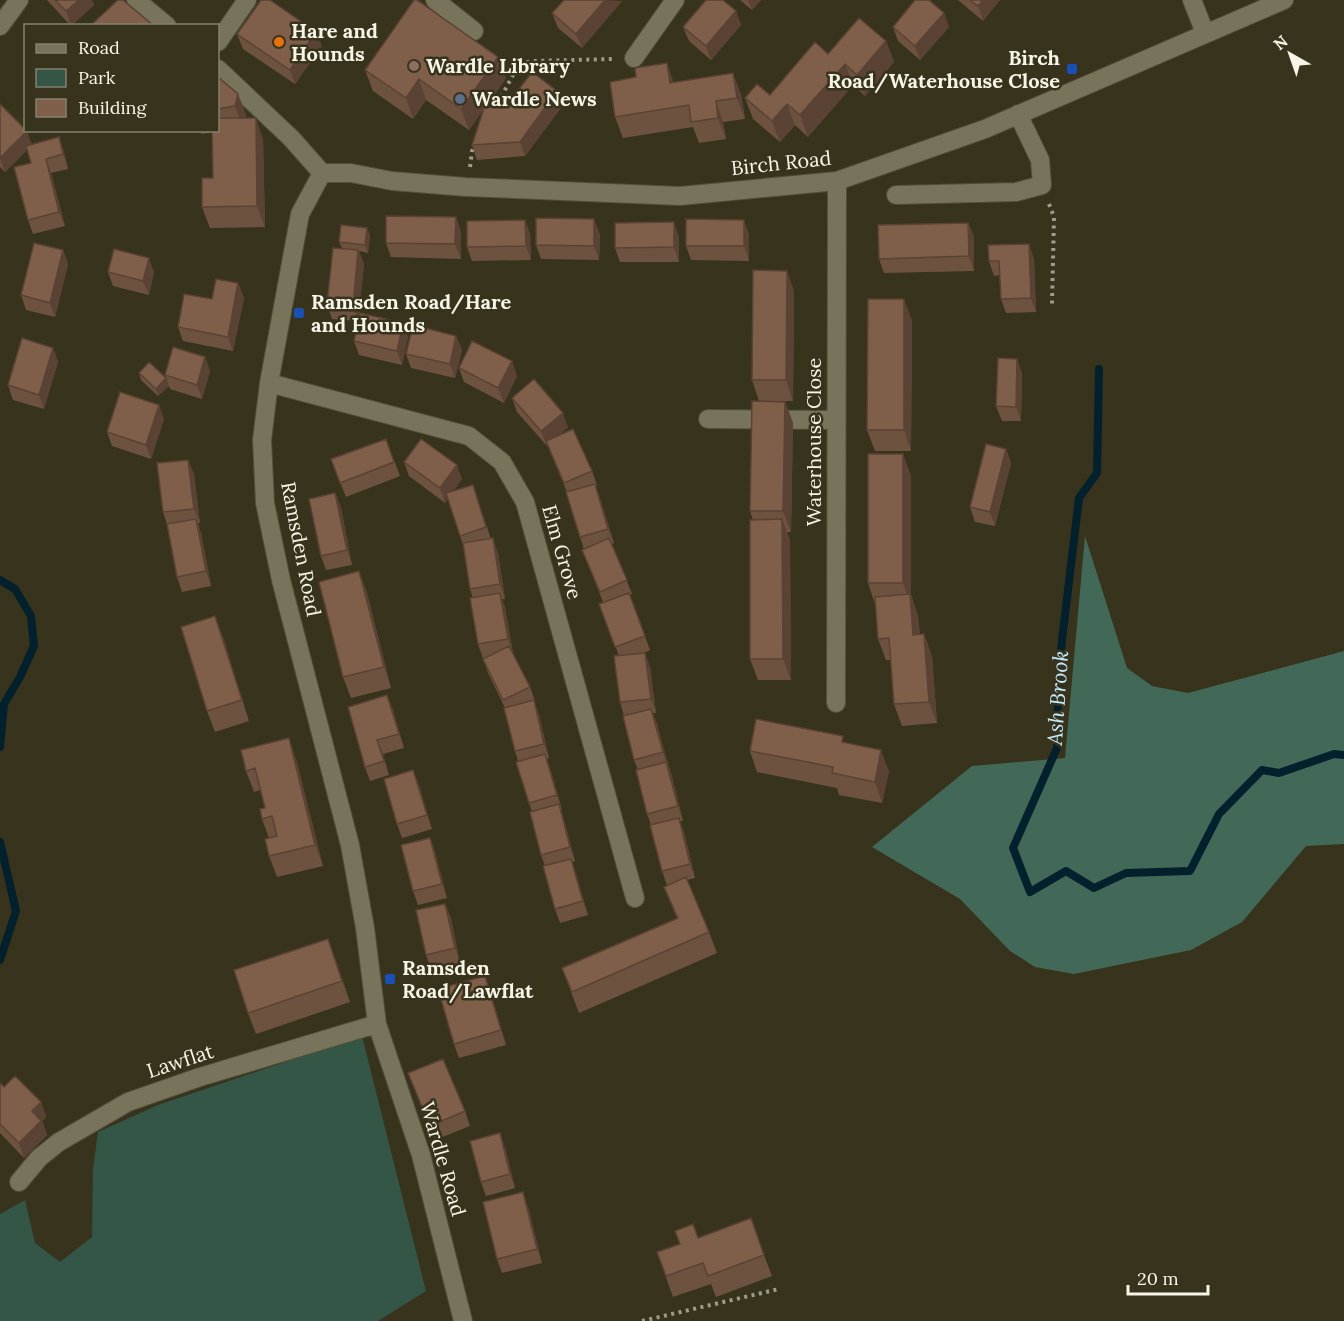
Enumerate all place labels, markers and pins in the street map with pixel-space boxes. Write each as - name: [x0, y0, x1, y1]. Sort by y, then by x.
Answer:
- place label: Hare and Hounds: [291, 18, 378, 66]
- marker: Hare and Hounds: [272, 35, 286, 49]
- place label: Birch Road/Waterhouse Close: [828, 45, 1061, 94]
- place label: Wardle Library: [426, 53, 570, 78]
- marker: Wardle Library: [407, 59, 421, 73]
- marker: Birch Road/Waterhouse Close: [1065, 62, 1079, 76]
- place label: Wardle News: [472, 86, 597, 111]
- marker: Wardle News: [453, 92, 467, 106]
- place label: Ramsden Road/Hare and Hounds: [311, 289, 511, 337]
- marker: Ramsden Road/Hare and Hounds: [292, 306, 306, 320]
- place label: Ramsden Road/Lawflat: [402, 955, 534, 1004]
- marker: Ramsden Road/Lawflat: [383, 972, 397, 986]

